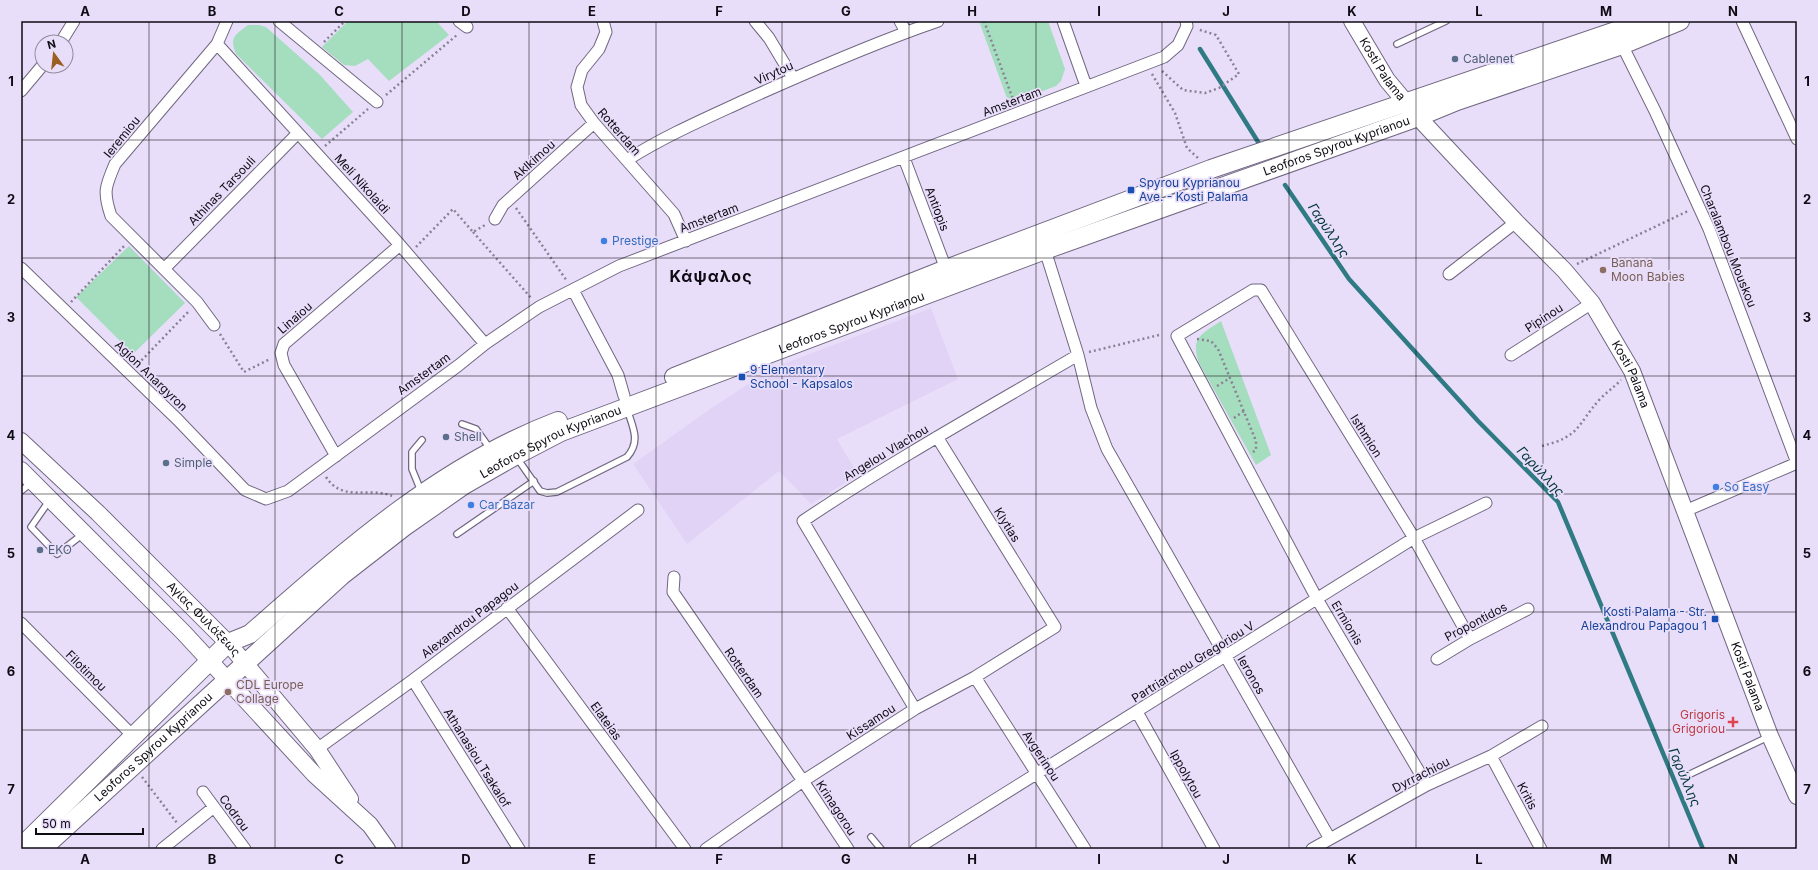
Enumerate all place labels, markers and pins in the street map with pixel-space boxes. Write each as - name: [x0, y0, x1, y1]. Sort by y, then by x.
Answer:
- place label: Cablenet: [1463, 51, 1514, 66]
- marker: Cablenet: [1450, 54, 1460, 64]
- place label: Spyrou Kyprianou Ave. - Kosti Palama: [1139, 175, 1248, 204]
- marker: Spyrou Kyprianou Ave. - Kosti Palama: [1126, 185, 1136, 195]
- place label: Prestige: [612, 233, 659, 248]
- marker: Prestige: [599, 236, 609, 246]
- place label: Banana Moon Babies: [1611, 255, 1685, 284]
- marker: Banana Moon Babies: [1598, 265, 1608, 275]
- place label: 9 Elementary School - Kapsalos: [750, 362, 853, 391]
- marker: 9 Elementary School - Kapsalos: [737, 372, 747, 382]
- place label: Shell: [454, 429, 482, 444]
- marker: Shell: [441, 432, 451, 442]
- place label: Simple: [174, 455, 212, 470]
- marker: Simple: [161, 458, 171, 468]
- place label: So Easy: [1724, 479, 1770, 494]
- marker: So Easy: [1711, 482, 1721, 492]
- place label: Car Bazar: [479, 497, 535, 512]
- marker: Car Bazar: [466, 500, 476, 510]
- place label: EKO: [48, 542, 72, 557]
- marker: EKO: [35, 545, 45, 555]
- place label: Kosti Palama - Str. Alexandrou Papagou 1: [1581, 604, 1707, 633]
- marker: Kosti Palama - Str. Alexandrou Papagou 1: [1710, 614, 1720, 624]
- place label: CDL Europe Collage: [236, 677, 304, 706]
- marker: CDL Europe Collage: [223, 687, 233, 697]
- place label: Grigoris Grigoriou: [1672, 707, 1725, 736]
- marker: Grigoris Grigoriou: [1728, 717, 1738, 727]

